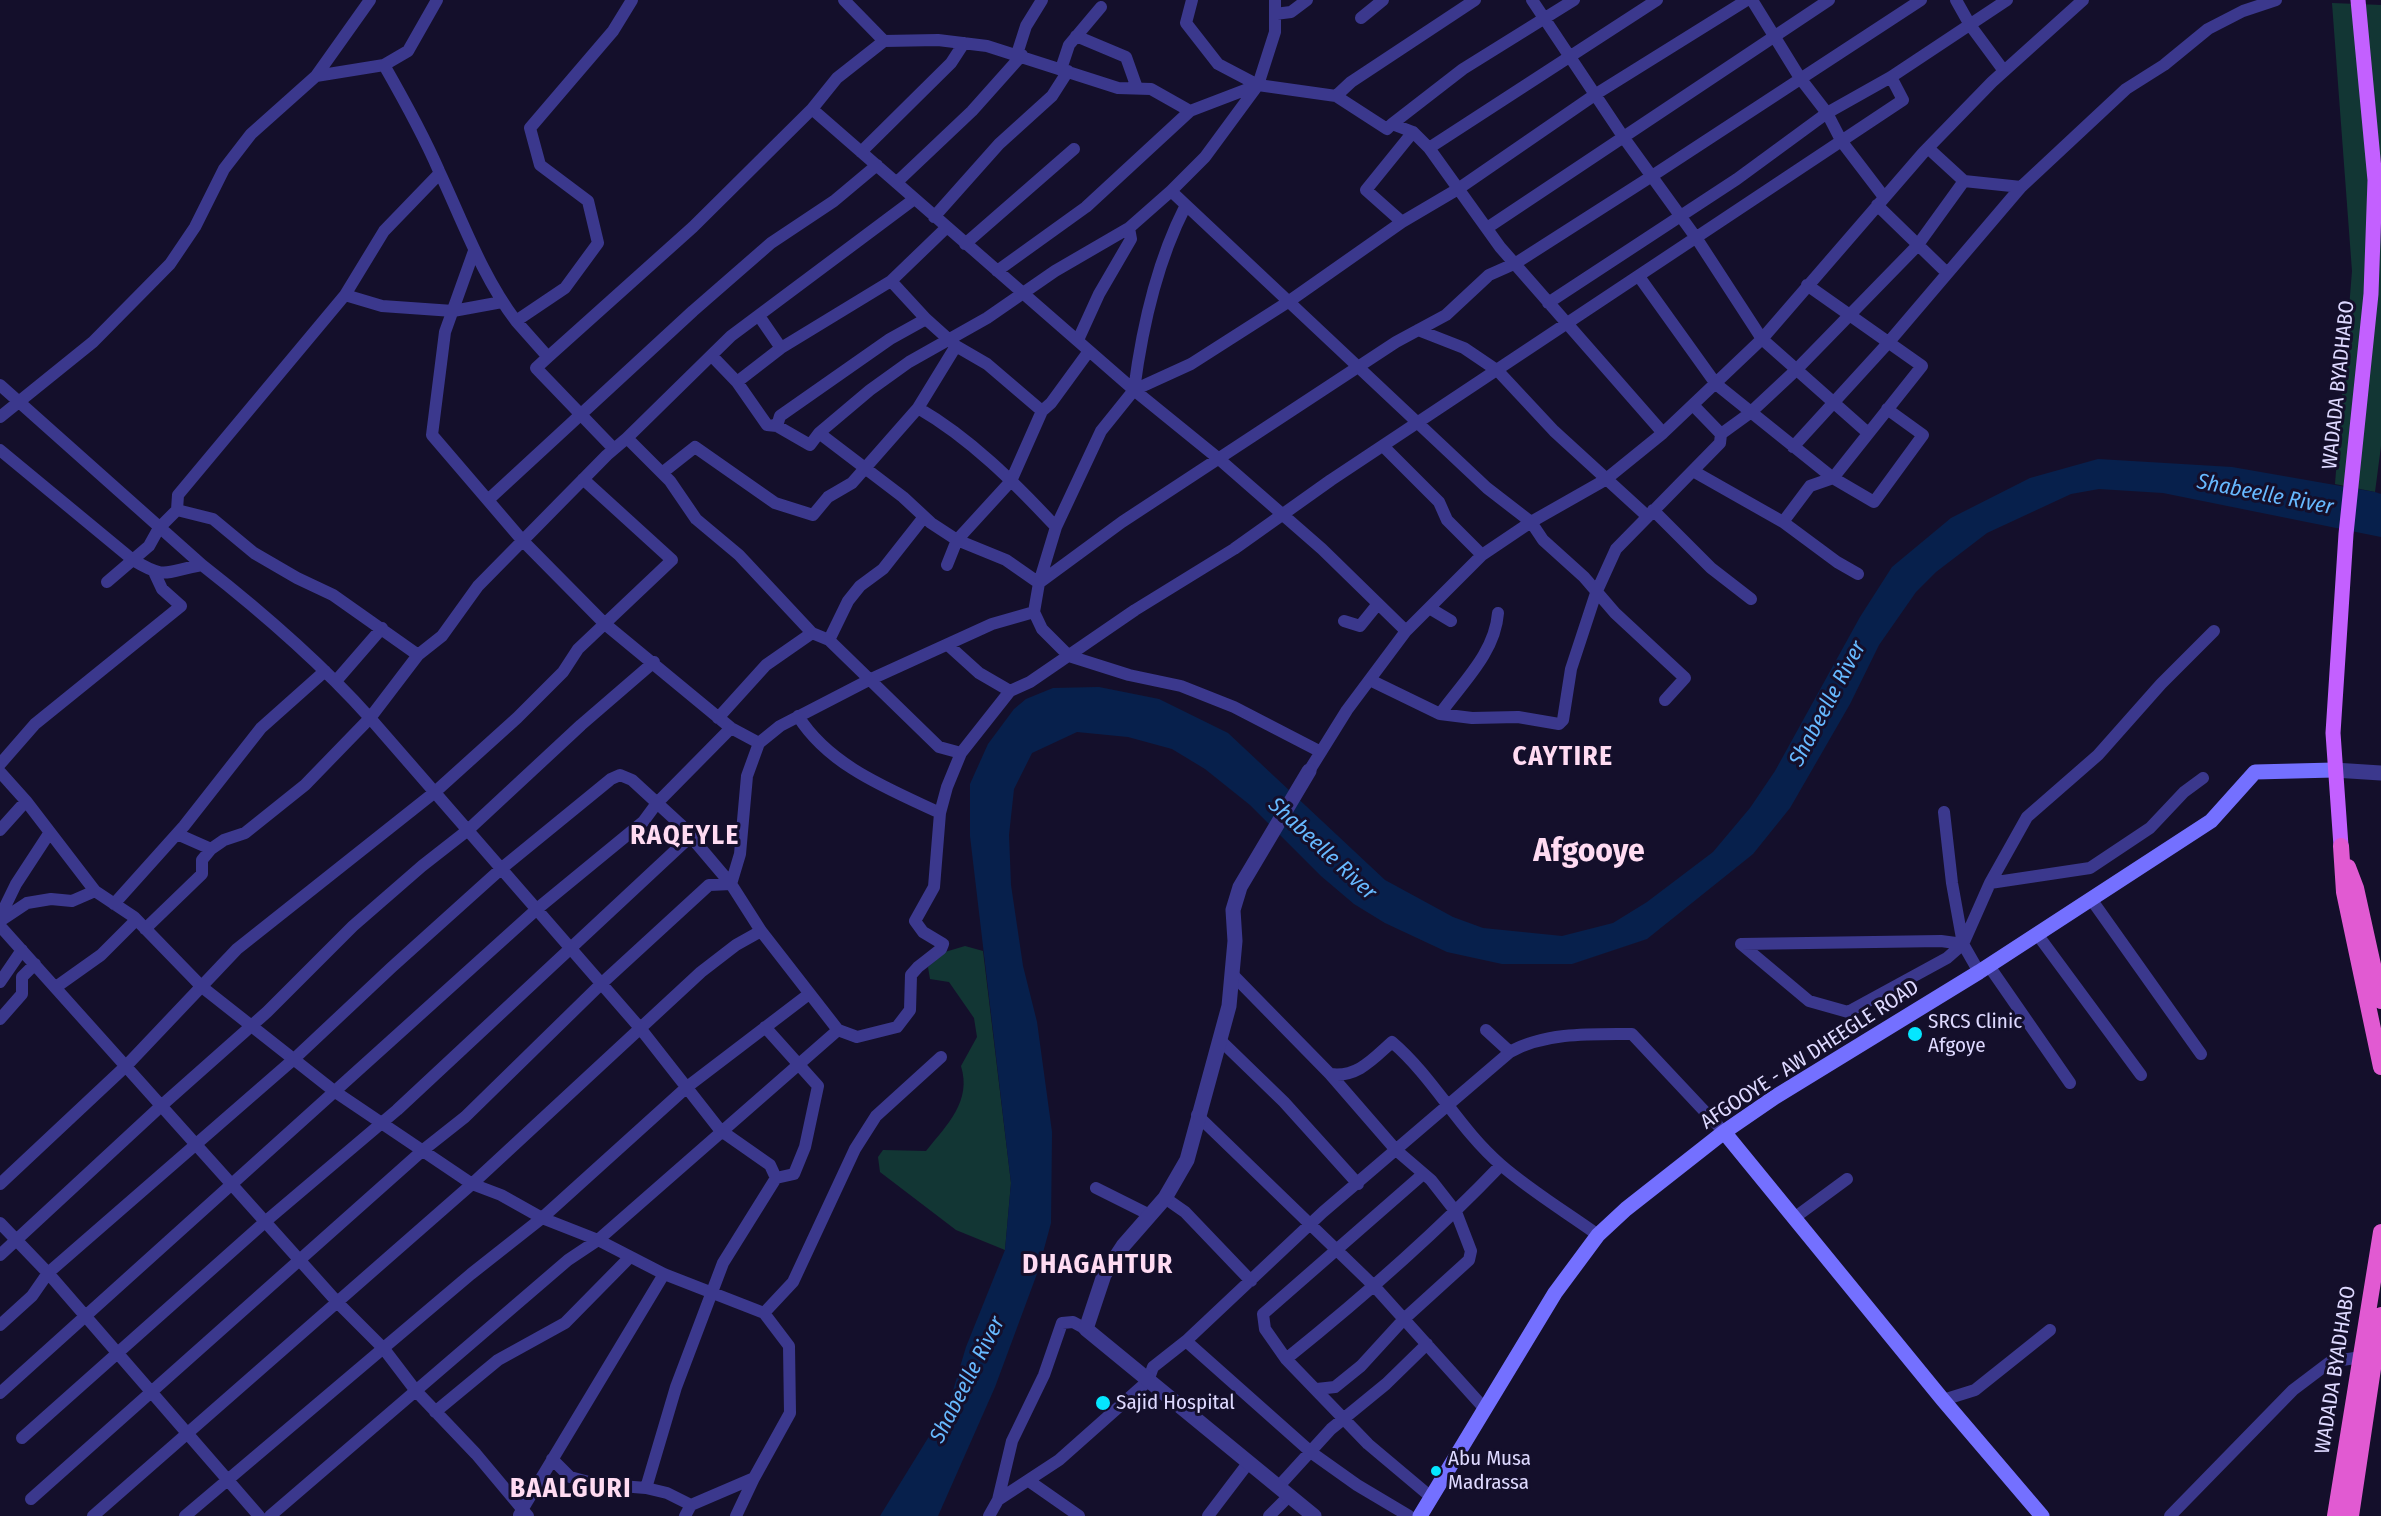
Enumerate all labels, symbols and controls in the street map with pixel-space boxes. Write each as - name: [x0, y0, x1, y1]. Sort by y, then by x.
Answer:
- street label: WADADA BYADHABO: [2318, 299, 2360, 471]
- water label: Shabeelle River: [2195, 469, 2335, 521]
- water label: Shabeelle River: [1784, 637, 1872, 771]
- district label: CAYTIRE: [1513, 741, 1613, 773]
- water label: Shabeelle River: [1262, 792, 1382, 906]
- district label: RAQEYLE: [630, 820, 740, 852]
- district label: Afgooye: [1533, 832, 1645, 872]
- street label: AFGOOYE - AW DHEEGLE ROAD: [1696, 975, 1924, 1135]
- place label: SRCS Clinic Afgoye: [1928, 1009, 2022, 1059]
- marker: SRCS Clinic Afgoye: [1906, 1025, 1924, 1043]
- district label: DHAGAHTUR: [1022, 1249, 1174, 1281]
- street label: WADADA BYADHABO: [2310, 1284, 2362, 1456]
- water label: Shabeelle River: [925, 1312, 1011, 1448]
- place label: Sajid Hospital: [1116, 1390, 1235, 1416]
- marker: Sajid Hospital: [1094, 1394, 1112, 1412]
- place label: Abu Musa Madrassa: [1448, 1446, 1531, 1496]
- marker: Abu Musa Madrassa: [1429, 1464, 1443, 1478]
- district label: BAALGURI: [510, 1473, 632, 1505]

